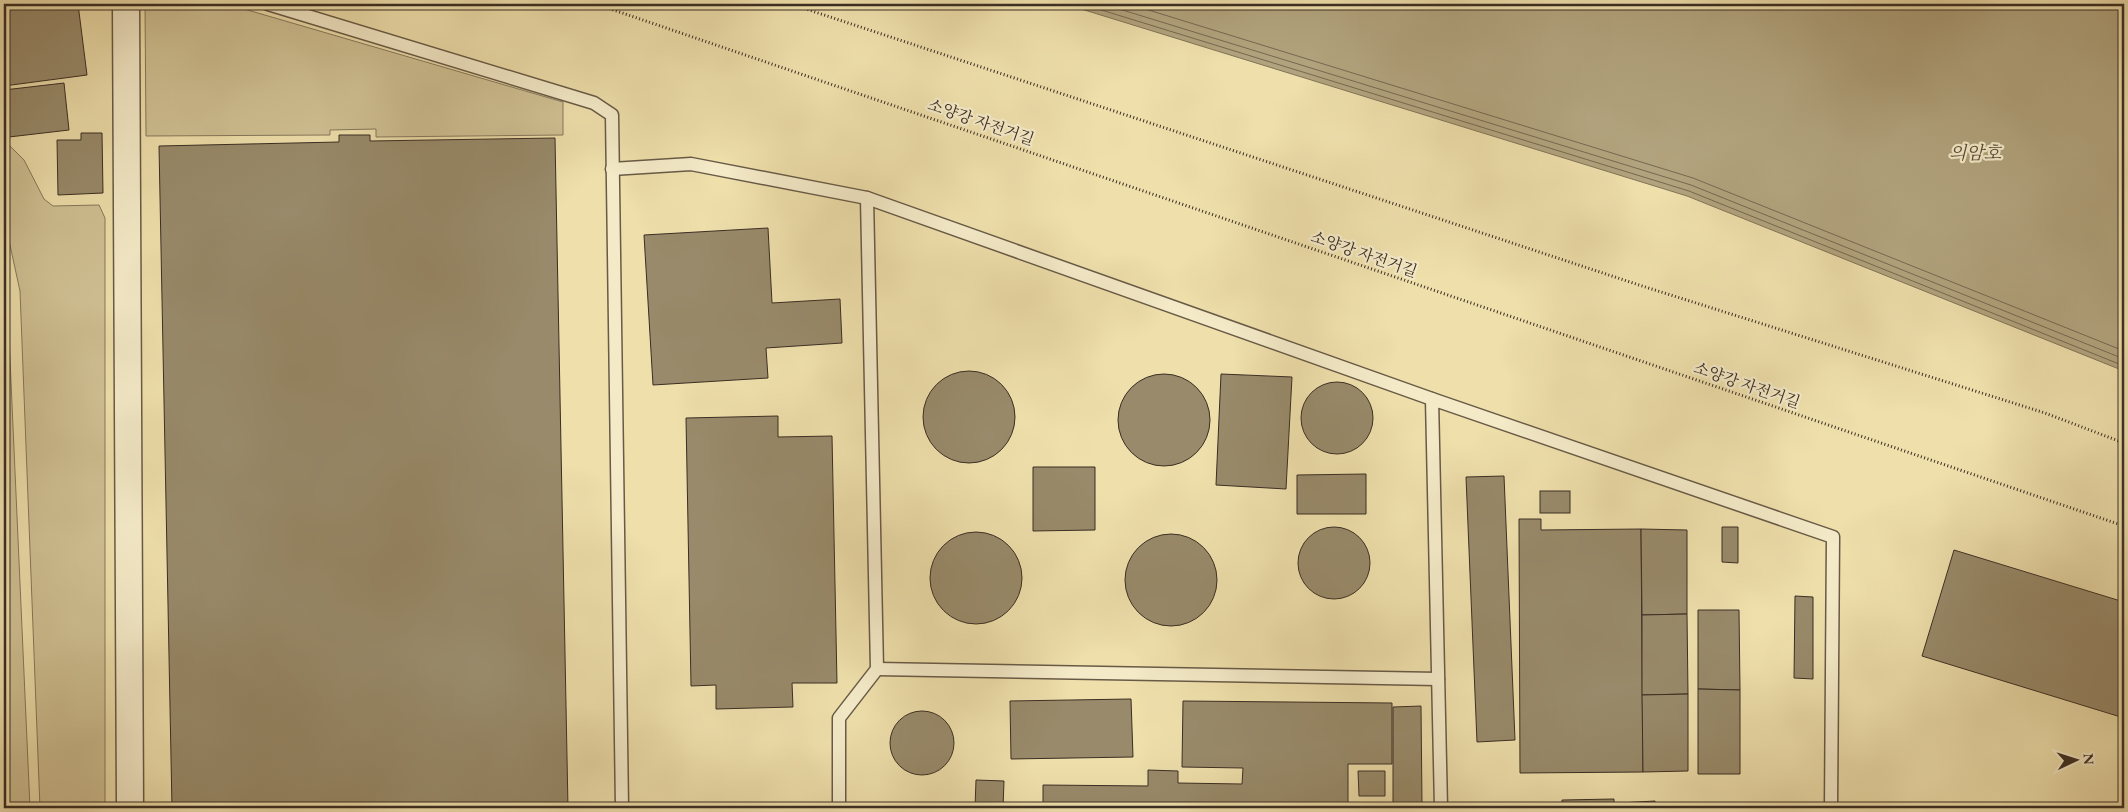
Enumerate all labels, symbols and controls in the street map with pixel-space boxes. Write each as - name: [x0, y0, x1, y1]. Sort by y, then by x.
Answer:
- street label: 소양강 자전거길: [925, 94, 1037, 150]
- water label: 의암호: [1949, 141, 2003, 164]
- street label: 소양강 자전거길: [1308, 226, 1420, 282]
- street label: 소양강 자전거길: [1691, 357, 1803, 413]
- north arrow: [2050, 734, 2100, 784]
- text: N: [2080, 753, 2098, 766]

